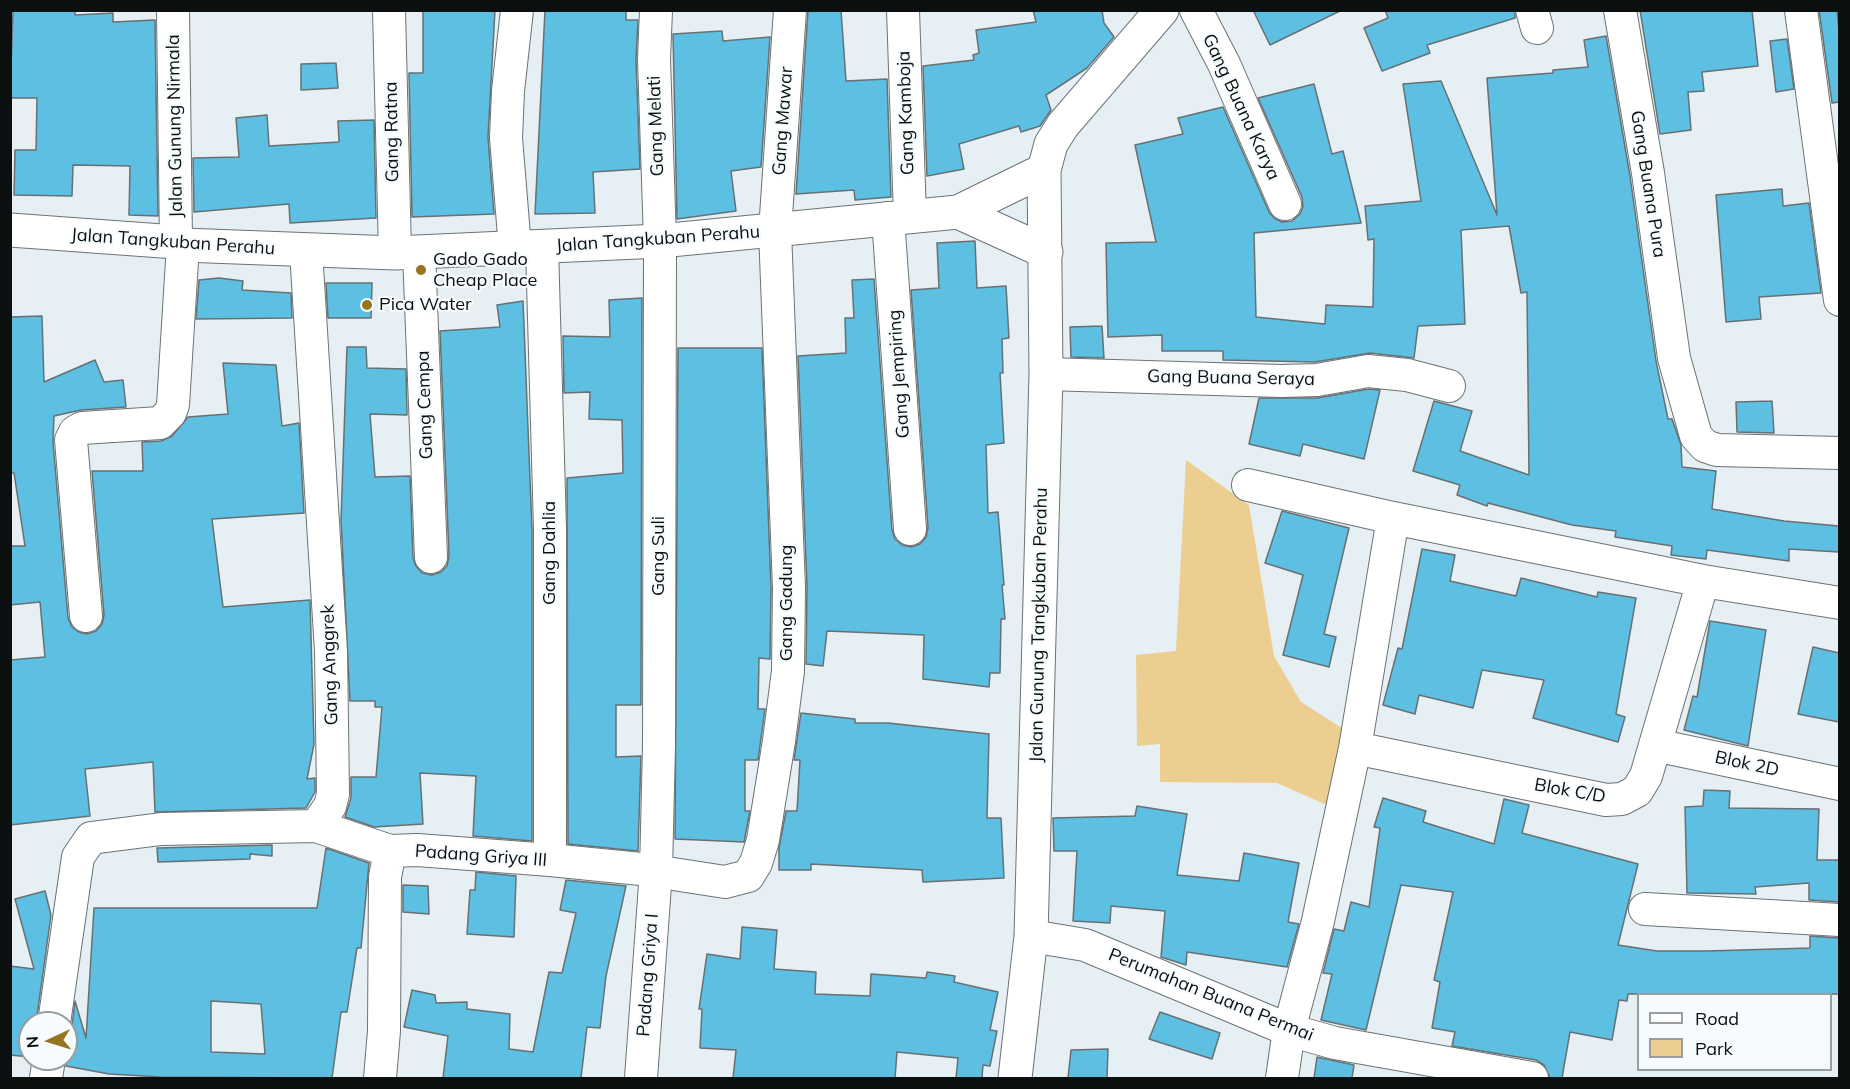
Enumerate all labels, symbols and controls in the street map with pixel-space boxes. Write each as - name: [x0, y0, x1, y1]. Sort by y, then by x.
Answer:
- street label: Gang Buana Karya: [1198, 30, 1284, 184]
- street label: Jalan Gunung Nirmala: [163, 34, 187, 218]
- street label: Gang Kamboja: [893, 51, 919, 175]
- street label: Gang Mawar: [768, 66, 798, 176]
- street label: Gang Melati: [643, 75, 669, 177]
- street label: Gang Ratna: [380, 81, 404, 183]
- street label: Gang Buana Pura: [1626, 109, 1670, 259]
- street label: Jalan Tangkuban Perahu: [555, 221, 761, 257]
- street label: Jalan Tangkuban Perahu: [70, 224, 276, 260]
- place label: Gado Gado Cheap Place: [433, 249, 537, 292]
- marker: Gado Gado Cheap Place: [414, 263, 428, 277]
- place label: Pica Water: [379, 294, 472, 316]
- marker: Pica Water: [360, 298, 374, 312]
- street label: Gang Jempiring: [884, 309, 914, 439]
- street label: Gang Cempa: [412, 350, 438, 460]
- street label: Gang Buana Seraya: [1147, 366, 1315, 390]
- street label: Jalan Gunung Tangkuban Perahu: [1026, 487, 1052, 763]
- street label: Gang Dahlia: [539, 501, 561, 605]
- street label: Gang Suli: [648, 516, 670, 596]
- street label: Gang Gadung: [776, 545, 798, 661]
- street label: Gang Anggrek: [317, 604, 343, 726]
- street label: Blok 2D: [1713, 747, 1781, 781]
- street label: Blok C/D: [1533, 774, 1607, 808]
- street label: Padang Griya III: [414, 841, 548, 871]
- street label: Padang Griya I: [633, 913, 663, 1037]
- street label: Perumahan Buana Permai: [1105, 944, 1317, 1046]
- legend: [1637, 993, 1832, 1071]
- text: Road: [1695, 1007, 1739, 1030]
- north arrow: [18, 1011, 78, 1071]
- text: N: [22, 1035, 42, 1049]
- text: Park: [1695, 1037, 1733, 1060]

